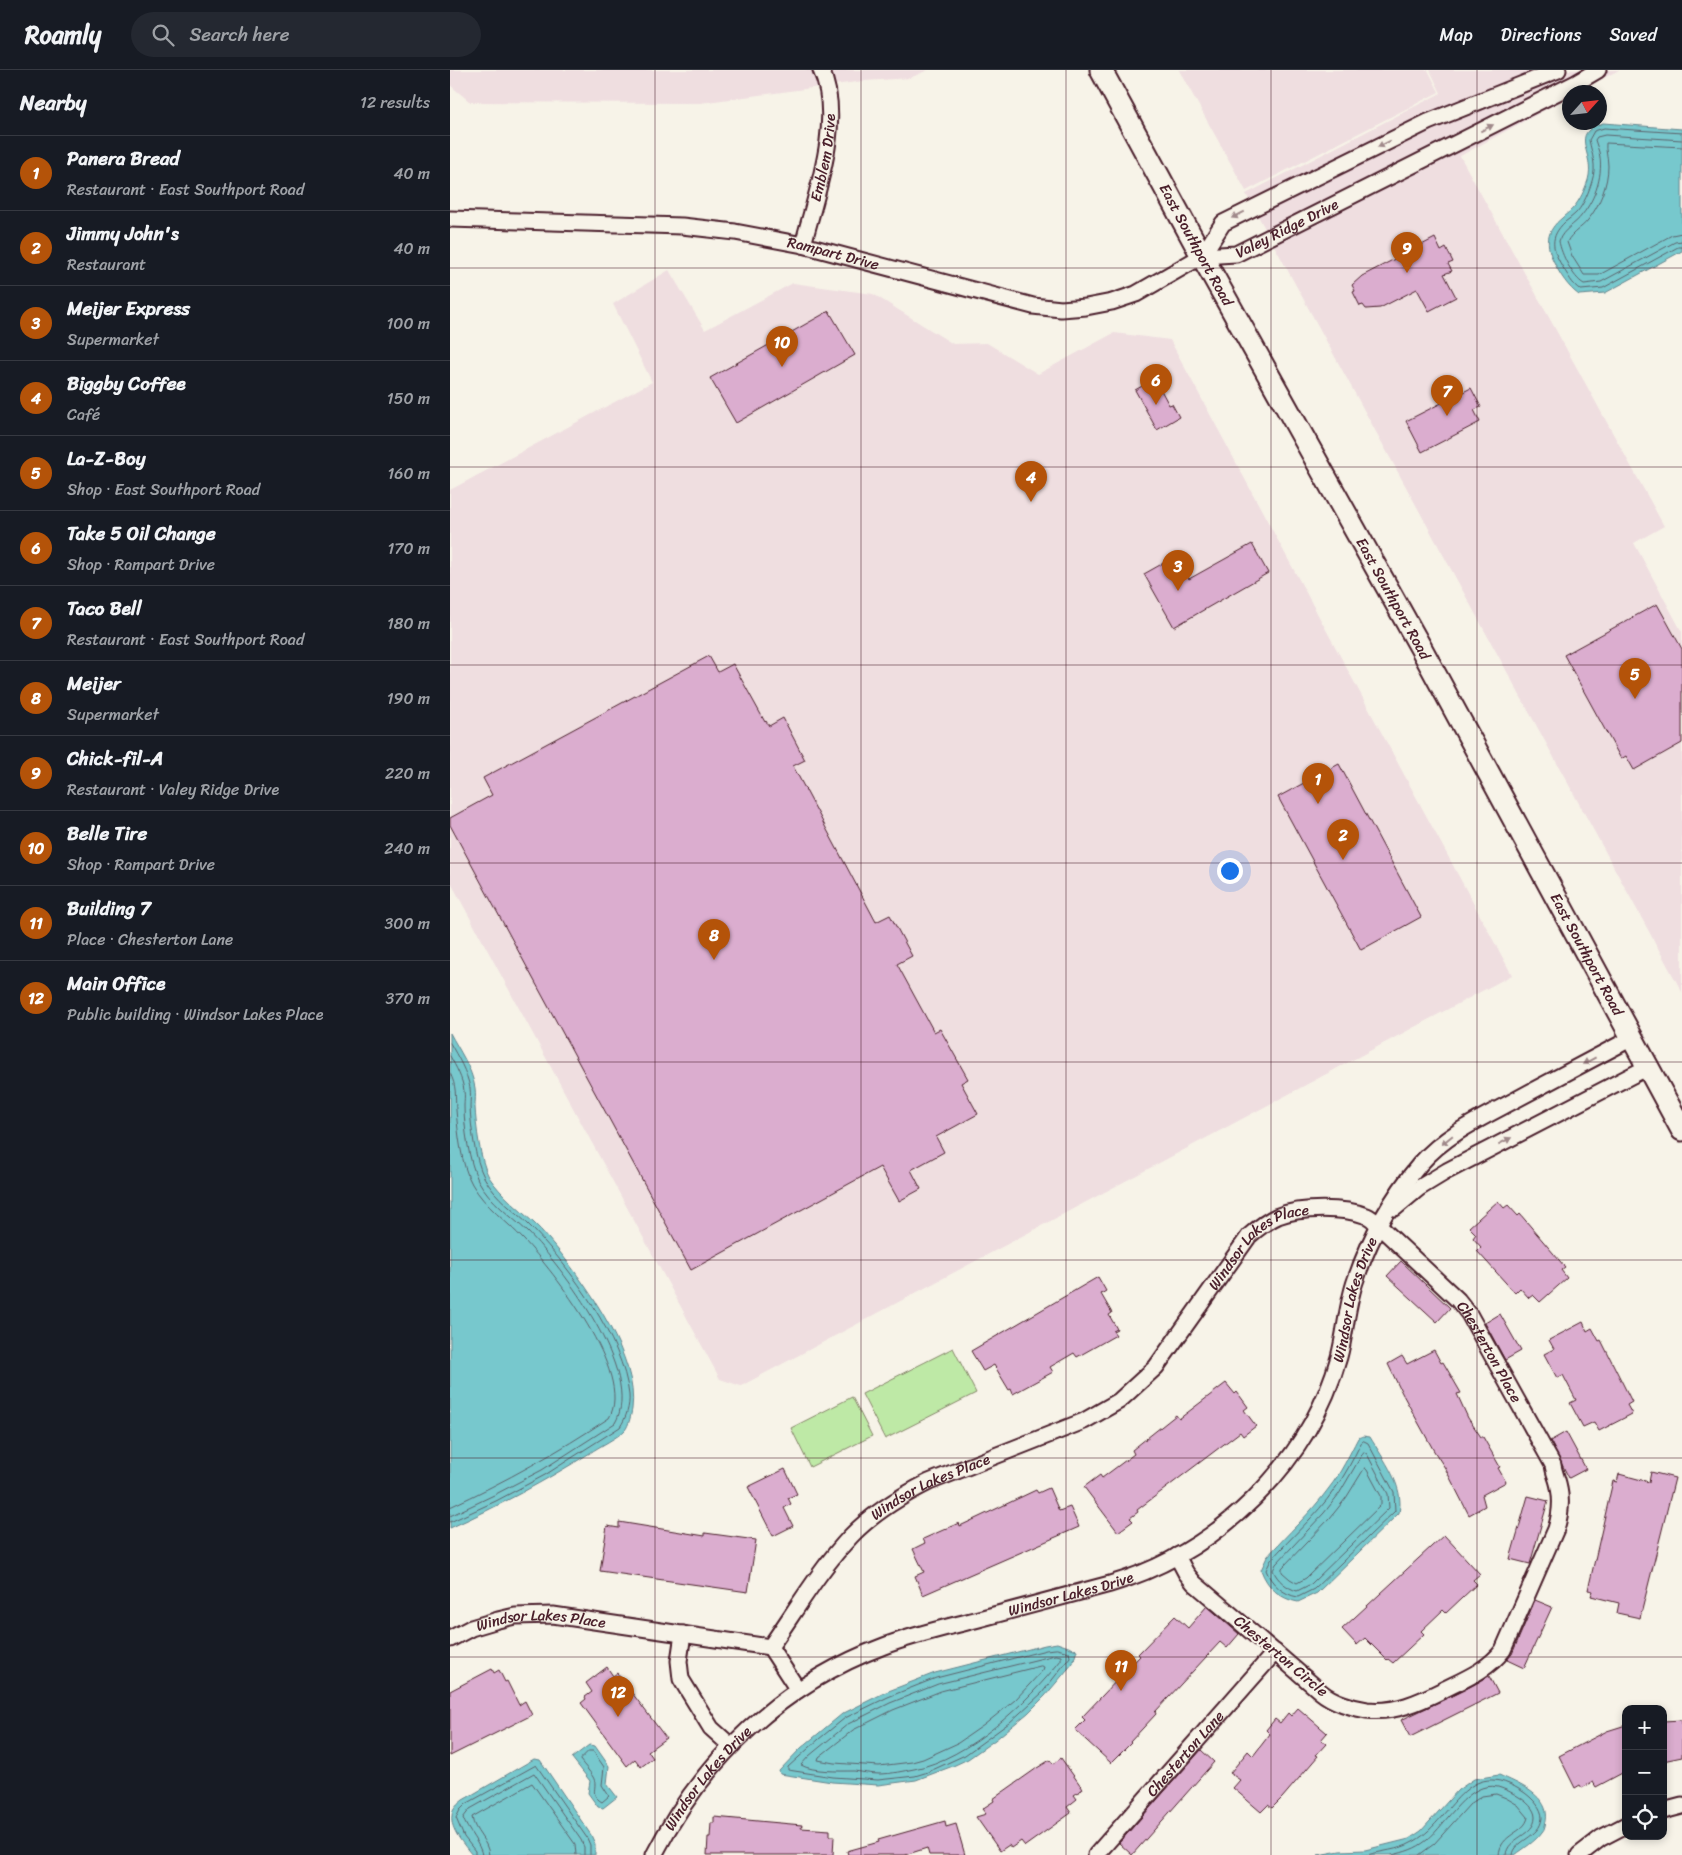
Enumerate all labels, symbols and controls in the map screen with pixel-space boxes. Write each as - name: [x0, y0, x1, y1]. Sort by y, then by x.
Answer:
- search box: [131, 12, 481, 57]
- text: Roamly: [25, 14, 101, 56]
- text: Search here: [189, 18, 289, 51]
- text: Map: [1440, 19, 1473, 51]
- text: Directions: [1501, 19, 1582, 51]
- text: Saved: [1610, 19, 1657, 51]
- icon: search: [149, 21, 177, 49]
- text: Nearby: [20, 84, 86, 122]
- north arrow: [1562, 85, 1607, 130]
- text: 12 results: [360, 88, 430, 117]
- street label: Emblem Drive: [803, 113, 843, 204]
- one-way arrow: [1480, 124, 1494, 132]
- one-way arrow: [1377, 140, 1391, 148]
- text: Panera Bread: [67, 142, 179, 175]
- text: 1: [33, 159, 39, 188]
- text: 40 m: [393, 159, 430, 188]
- text: Restaurant · East Southport Road: [67, 175, 304, 204]
- street label: East Southport Road: [1152, 179, 1241, 312]
- street label: Valey Ridge Drive: [1231, 191, 1343, 265]
- one-way arrow: [1231, 211, 1246, 220]
- text: Jimmy John's: [67, 217, 179, 250]
- street label: Rampart Drive: [785, 229, 882, 278]
- pin: 9: [1391, 232, 1423, 273]
- text: 2: [31, 234, 41, 263]
- text: 40 m: [393, 234, 430, 263]
- text: Restaurant: [67, 250, 146, 279]
- text: Meijer Express: [67, 292, 190, 325]
- text: 3: [32, 309, 40, 338]
- text: 100 m: [386, 309, 430, 338]
- text: Supermarket: [67, 325, 159, 354]
- pin: 10: [766, 326, 798, 367]
- pin: 6: [1140, 364, 1172, 405]
- text: Biggby Coffee: [67, 367, 186, 400]
- pin: 7: [1431, 375, 1463, 416]
- text: 4: [31, 384, 41, 413]
- text: 150 m: [387, 384, 430, 413]
- text: Café: [67, 400, 100, 429]
- text: La-Z-Boy: [67, 442, 146, 475]
- text: 5: [31, 459, 41, 488]
- text: 160 m: [387, 459, 430, 488]
- pin: 4: [1015, 461, 1047, 502]
- text: Shop · East Southport Road: [67, 475, 260, 504]
- text: Take 5 Oil Change: [67, 517, 216, 550]
- street label: East Southport Road: [1349, 533, 1438, 665]
- text: 6: [31, 534, 41, 563]
- text: 170 m: [387, 534, 430, 563]
- text: Shop · Rampart Drive: [67, 550, 215, 579]
- pin: 3: [1162, 550, 1194, 591]
- text: Taco Bell: [67, 592, 142, 625]
- text: 7: [31, 609, 41, 638]
- text: 180 m: [387, 609, 430, 638]
- text: Restaurant · East Southport Road: [67, 625, 304, 654]
- pin: 5: [1619, 658, 1651, 699]
- text: Meijer: [67, 667, 121, 700]
- text: 8: [31, 684, 41, 713]
- text: 190 m: [387, 684, 430, 713]
- text: Supermarket: [67, 700, 159, 729]
- text: Chick-fil-A: [67, 742, 163, 775]
- text: 9: [31, 759, 41, 788]
- text: 220 m: [385, 759, 430, 788]
- pin: 1: [1302, 763, 1334, 804]
- text: Restaurant · Valey Ridge Drive: [67, 775, 279, 804]
- text: Belle Tire: [67, 817, 147, 850]
- pin: 2: [1327, 819, 1359, 860]
- text: 10: [28, 834, 44, 863]
- text: 240 m: [384, 834, 430, 863]
- text: Shop · Rampart Drive: [67, 850, 215, 879]
- your location: [1217, 858, 1243, 884]
- street label: East Southport Road: [1543, 888, 1631, 1022]
- text: Building 7: [67, 892, 151, 925]
- text: 11: [29, 909, 43, 938]
- text: 300 m: [385, 909, 430, 938]
- pin: 8: [698, 919, 730, 960]
- text: Place · Chesterton Lane: [67, 925, 233, 954]
- text: Main Office: [67, 967, 166, 1000]
- text: 12: [28, 984, 44, 1013]
- text: 370 m: [386, 984, 430, 1013]
- text: Public building · Windsor Lakes Place: [67, 1000, 323, 1029]
- one-way arrow: [1582, 1057, 1596, 1065]
- one-way arrow: [1441, 1134, 1454, 1145]
- one-way arrow: [1498, 1137, 1513, 1145]
- street label: Windsor Lakes Place: [1201, 1197, 1310, 1296]
- street label: Windsor Lakes Drive: [1325, 1233, 1384, 1365]
- street label: Chesterton Place: [1450, 1295, 1529, 1408]
- street label: Windsor Lakes Place: [865, 1446, 994, 1527]
- street label: Windsor Lakes Drive: [1005, 1564, 1137, 1624]
- street label: Windsor Lakes Place: [473, 1602, 608, 1639]
- street label: Chesterton Circle: [1228, 1608, 1334, 1704]
- pin: 11: [1105, 1650, 1137, 1691]
- pin: 12: [602, 1676, 634, 1717]
- street label: Chesterton Lane: [1140, 1704, 1231, 1803]
- map controls: [1622, 1705, 1667, 1840]
- button: +: [1622, 1705, 1667, 1750]
- street label: Windsor Lakes Drive: [657, 1719, 758, 1836]
- button: −: [1622, 1750, 1667, 1795]
- button: locate: [1622, 1795, 1667, 1840]

